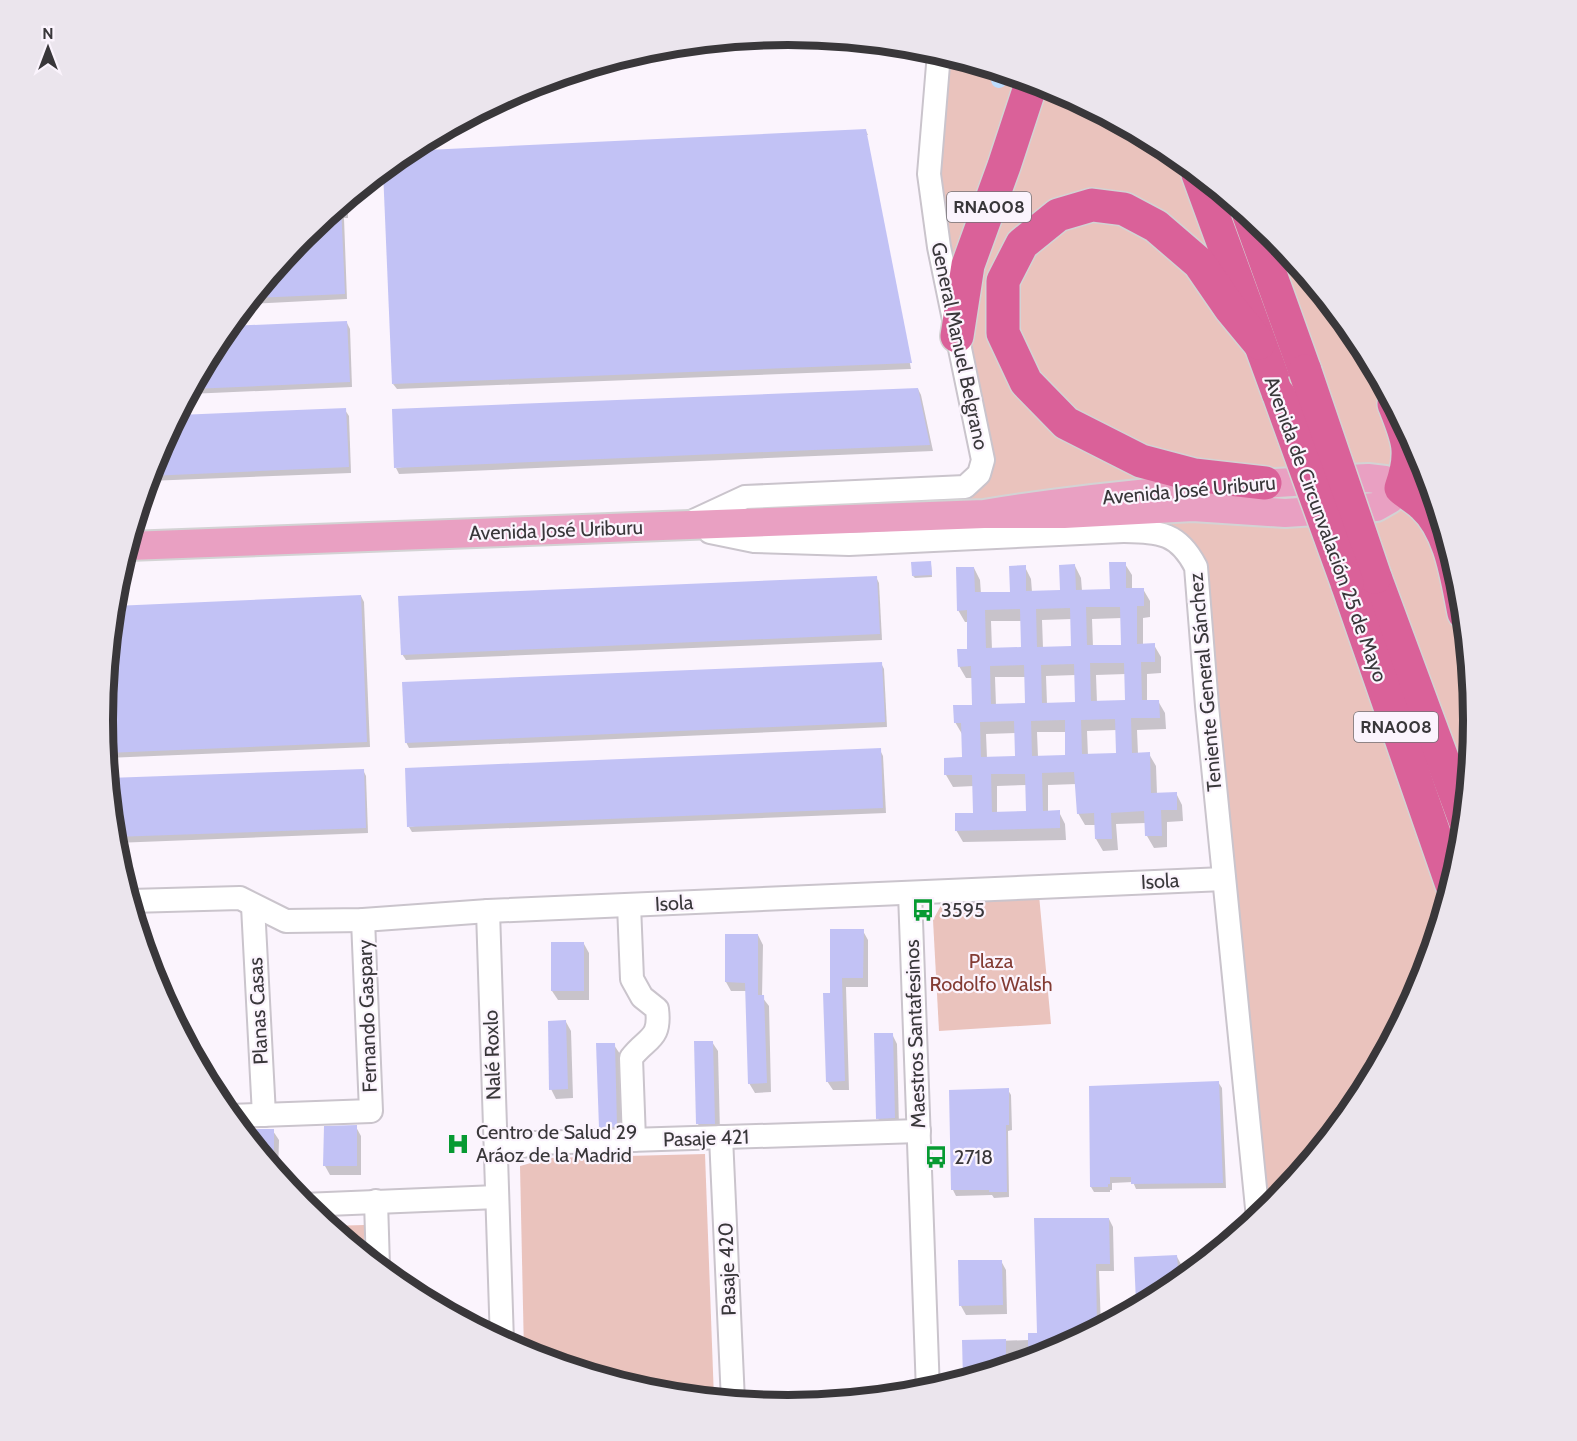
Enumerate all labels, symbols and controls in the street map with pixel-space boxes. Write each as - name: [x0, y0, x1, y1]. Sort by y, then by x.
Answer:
- north arrow: [18, 18, 78, 78]
- text: N: [42, 24, 54, 43]
- road number: RNA008: [947, 192, 1031, 222]
- street label: General Manuel Belgrano: [926, 240, 994, 452]
- street label: Avenida de Circunvalación 25 de Mayo: [1259, 373, 1393, 685]
- street label: Avenida José Uriburu: [1101, 470, 1277, 510]
- street label: Avenida José Uriburu: [469, 515, 643, 545]
- street label: Teniente General Sánchez: [1183, 572, 1227, 792]
- road number: RNA008: [1354, 712, 1438, 742]
- street label: Isola: [1140, 868, 1180, 894]
- street label: Isola: [654, 890, 694, 916]
- bus stop icon: 3595: [910, 897, 936, 923]
- place label: 3595: [941, 898, 985, 922]
- street label: Fernando Gaspary: [352, 939, 382, 1093]
- street label: Maestros Santafesinos: [900, 939, 930, 1129]
- park label: Plaza Rodolfo Walsh: [930, 949, 1052, 996]
- street label: Planas Casas: [243, 957, 273, 1065]
- street label: Nalé Roxlo: [478, 1009, 506, 1101]
- place label: Centro de Salud 29 Aráoz de la Madrid: [476, 1120, 637, 1167]
- street label: Pasaje 421: [663, 1125, 749, 1151]
- hospital icon: Centro de Salud 29 Aráoz de la Madrid: [445, 1131, 471, 1157]
- bus stop icon: 2718: [923, 1144, 949, 1170]
- place label: 2718: [954, 1145, 993, 1169]
- street label: Pasaje 420: [713, 1222, 741, 1316]

